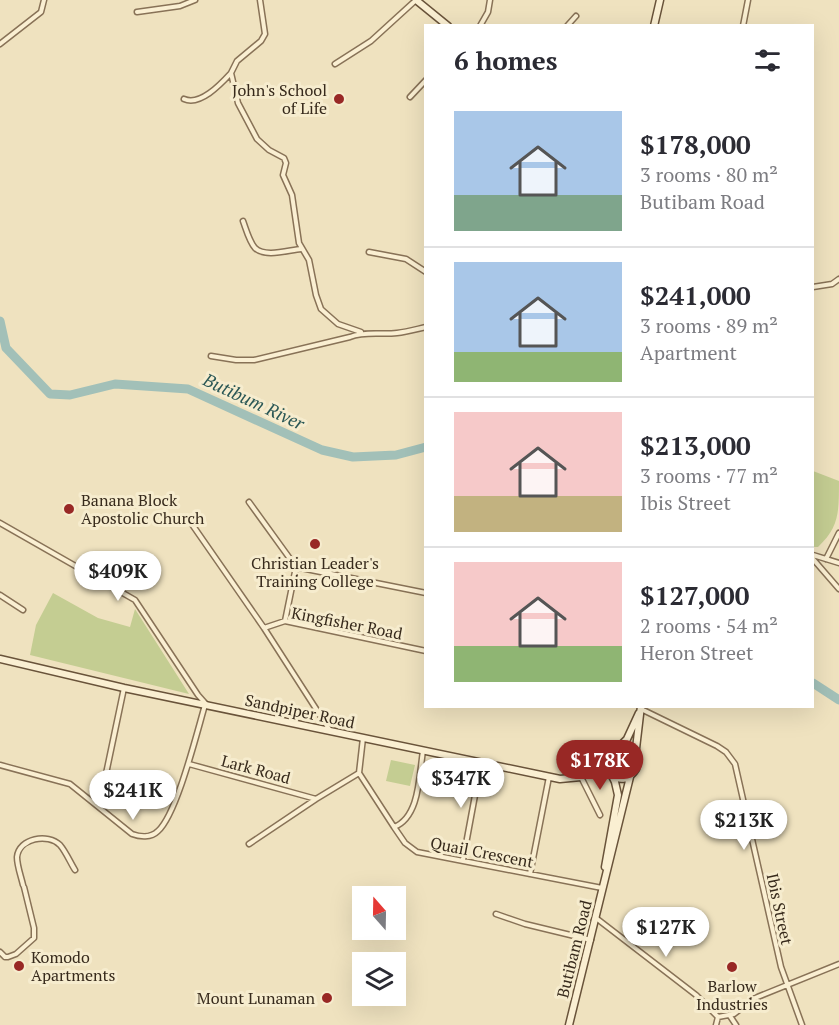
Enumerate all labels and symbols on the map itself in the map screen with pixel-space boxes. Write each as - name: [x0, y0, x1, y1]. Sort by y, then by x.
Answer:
- place label: John's School of Life: [232, 79, 327, 119]
- marker: John's School of Life: [332, 92, 346, 106]
- water label: Butibum River: [199, 367, 309, 435]
- place label: Banana Block Apostolic Church: [81, 489, 205, 529]
- marker: Banana Block Apostolic Church: [62, 502, 76, 516]
- marker: Christian Leader's Training College: [308, 537, 322, 551]
- pin: $409K: [76, 551, 160, 602]
- place label: Christian Leader's Training College: [251, 552, 379, 592]
- street label: Kingfisher Road: [290, 601, 405, 645]
- street label: Sandpiper Road: [243, 689, 357, 733]
- pin: $178K: [558, 740, 642, 791]
- street label: Lark Road: [219, 749, 293, 789]
- pin: $347K: [419, 758, 503, 809]
- pin: $241K: [91, 770, 175, 821]
- pin: $213K: [702, 800, 786, 851]
- street label: Quail Crescent: [429, 831, 536, 873]
- street label: Ibis Street: [762, 871, 798, 947]
- north arrow: [352, 886, 406, 940]
- street label: Butibam Road: [551, 898, 597, 1000]
- pin: $127K: [624, 907, 708, 958]
- place label: Komodo Apartments: [31, 946, 115, 986]
- marker: Komodo Apartments: [12, 959, 26, 973]
- marker: Barlow Industries: [725, 960, 739, 974]
- place label: Barlow Industries: [696, 975, 768, 1015]
- place label: Mount Lunaman: [197, 987, 315, 1009]
- marker: Mount Lunaman: [320, 991, 334, 1005]

